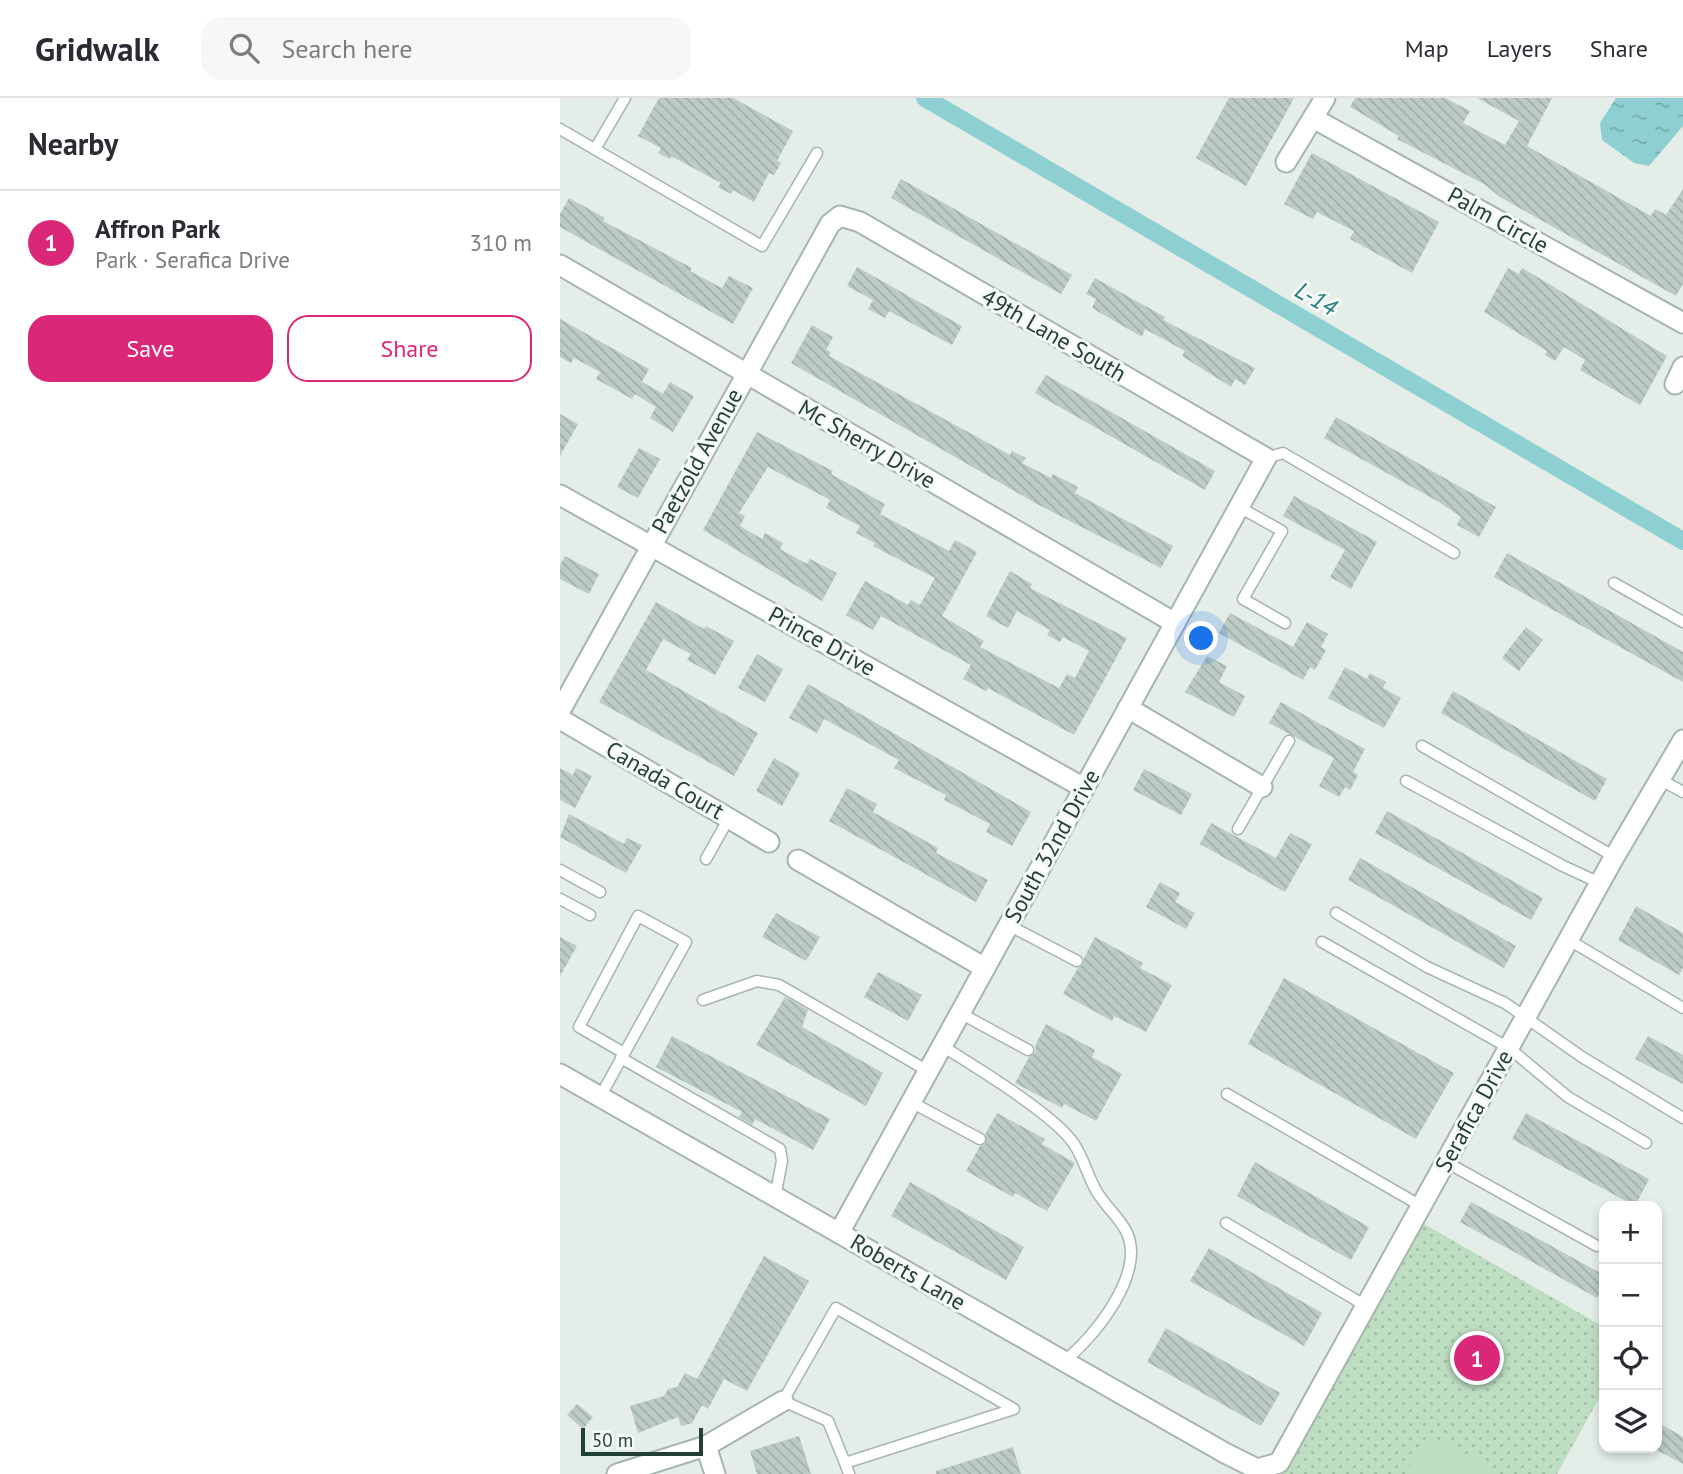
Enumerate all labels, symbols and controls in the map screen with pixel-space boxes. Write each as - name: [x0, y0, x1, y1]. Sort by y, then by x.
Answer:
- search box: [201, 17, 691, 80]
- text: Gridwalk: [35, 27, 159, 70]
- icon: search: [225, 29, 263, 67]
- text: Search here: [281, 32, 413, 65]
- text: Map: [1405, 33, 1449, 64]
- text: Layers: [1487, 33, 1552, 64]
- text: Share: [1590, 33, 1648, 64]
- text: Nearby: [28, 124, 118, 163]
- street label: Palm Circle: [1443, 180, 1554, 259]
- text: Affron Park: [95, 212, 220, 245]
- text: 1: [44, 228, 58, 257]
- text: 310 m: [470, 228, 532, 257]
- text: Park · Serafica Drive: [95, 245, 290, 274]
- water label: L-14: [1290, 274, 1343, 323]
- street label: 49th Lane South: [977, 281, 1132, 388]
- button: Save: [28, 315, 273, 382]
- button: Share: [287, 315, 532, 382]
- street label: Paetzold Avenue: [645, 383, 748, 538]
- street label: Mc Sherry Drive: [793, 393, 941, 495]
- street label: Prince Drive: [764, 599, 881, 682]
- your location: [1184, 621, 1218, 655]
- street label: Canada Court: [601, 734, 730, 825]
- street label: South 32nd Drive: [997, 764, 1106, 928]
- street label: Serafica Drive: [1428, 1045, 1519, 1177]
- map controls: [1599, 1201, 1662, 1453]
- button: +: [1599, 1201, 1662, 1264]
- street label: Roberts Lane: [845, 1227, 971, 1316]
- button: −: [1599, 1264, 1662, 1327]
- button: locate: [1599, 1327, 1662, 1390]
- pin: 1: [1454, 1332, 1500, 1384]
- button: layers: [1599, 1390, 1662, 1453]
- scale bar: [581, 1425, 704, 1457]
- text: 50 m: [592, 1428, 633, 1452]

